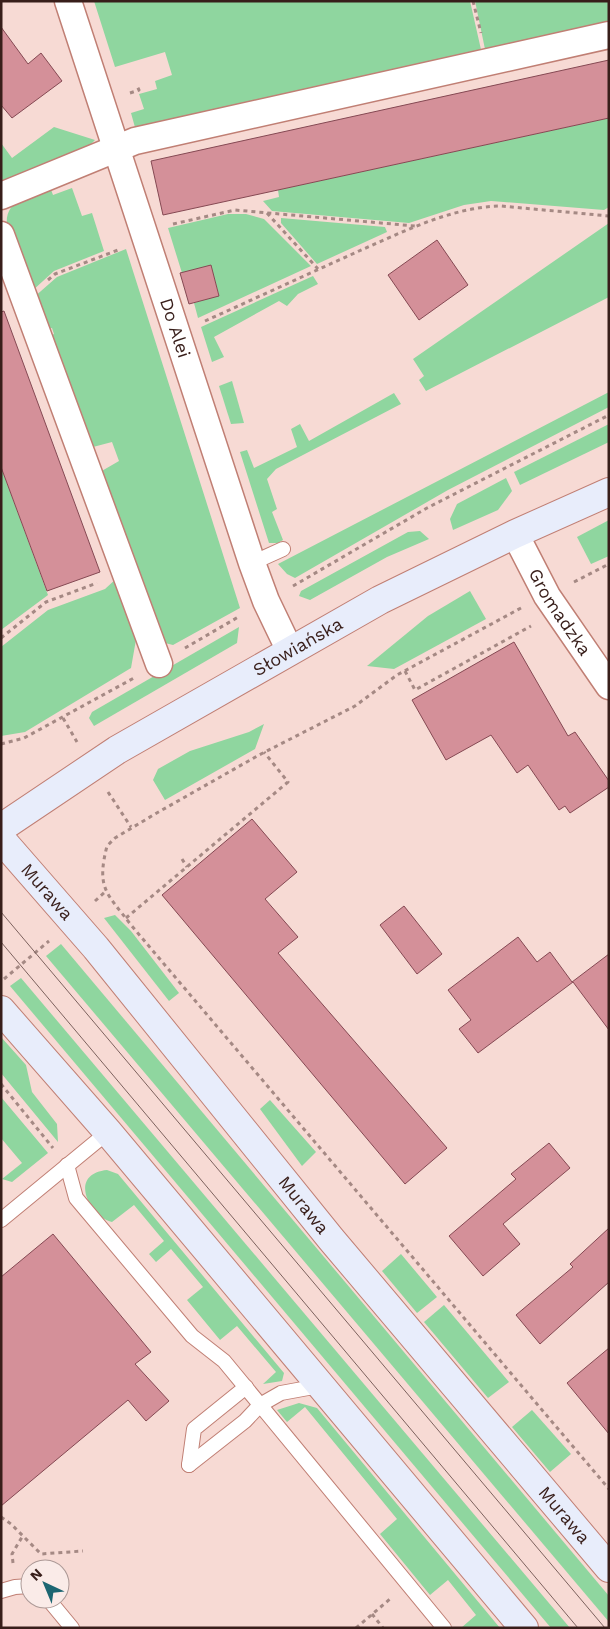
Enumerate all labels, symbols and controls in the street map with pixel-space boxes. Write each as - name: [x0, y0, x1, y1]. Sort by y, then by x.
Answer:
- street label: Do Alei: [156, 295, 195, 360]
- street label: Gromadzka: [525, 565, 596, 659]
- street label: Słowiańska: [249, 613, 346, 680]
- street label: Murawa: [17, 859, 78, 924]
- street label: Murawa: [274, 1171, 334, 1238]
- street label: Murawa: [534, 1482, 595, 1548]
- north arrow: [20, 1559, 70, 1609]
- text: N: [27, 1565, 45, 1584]

